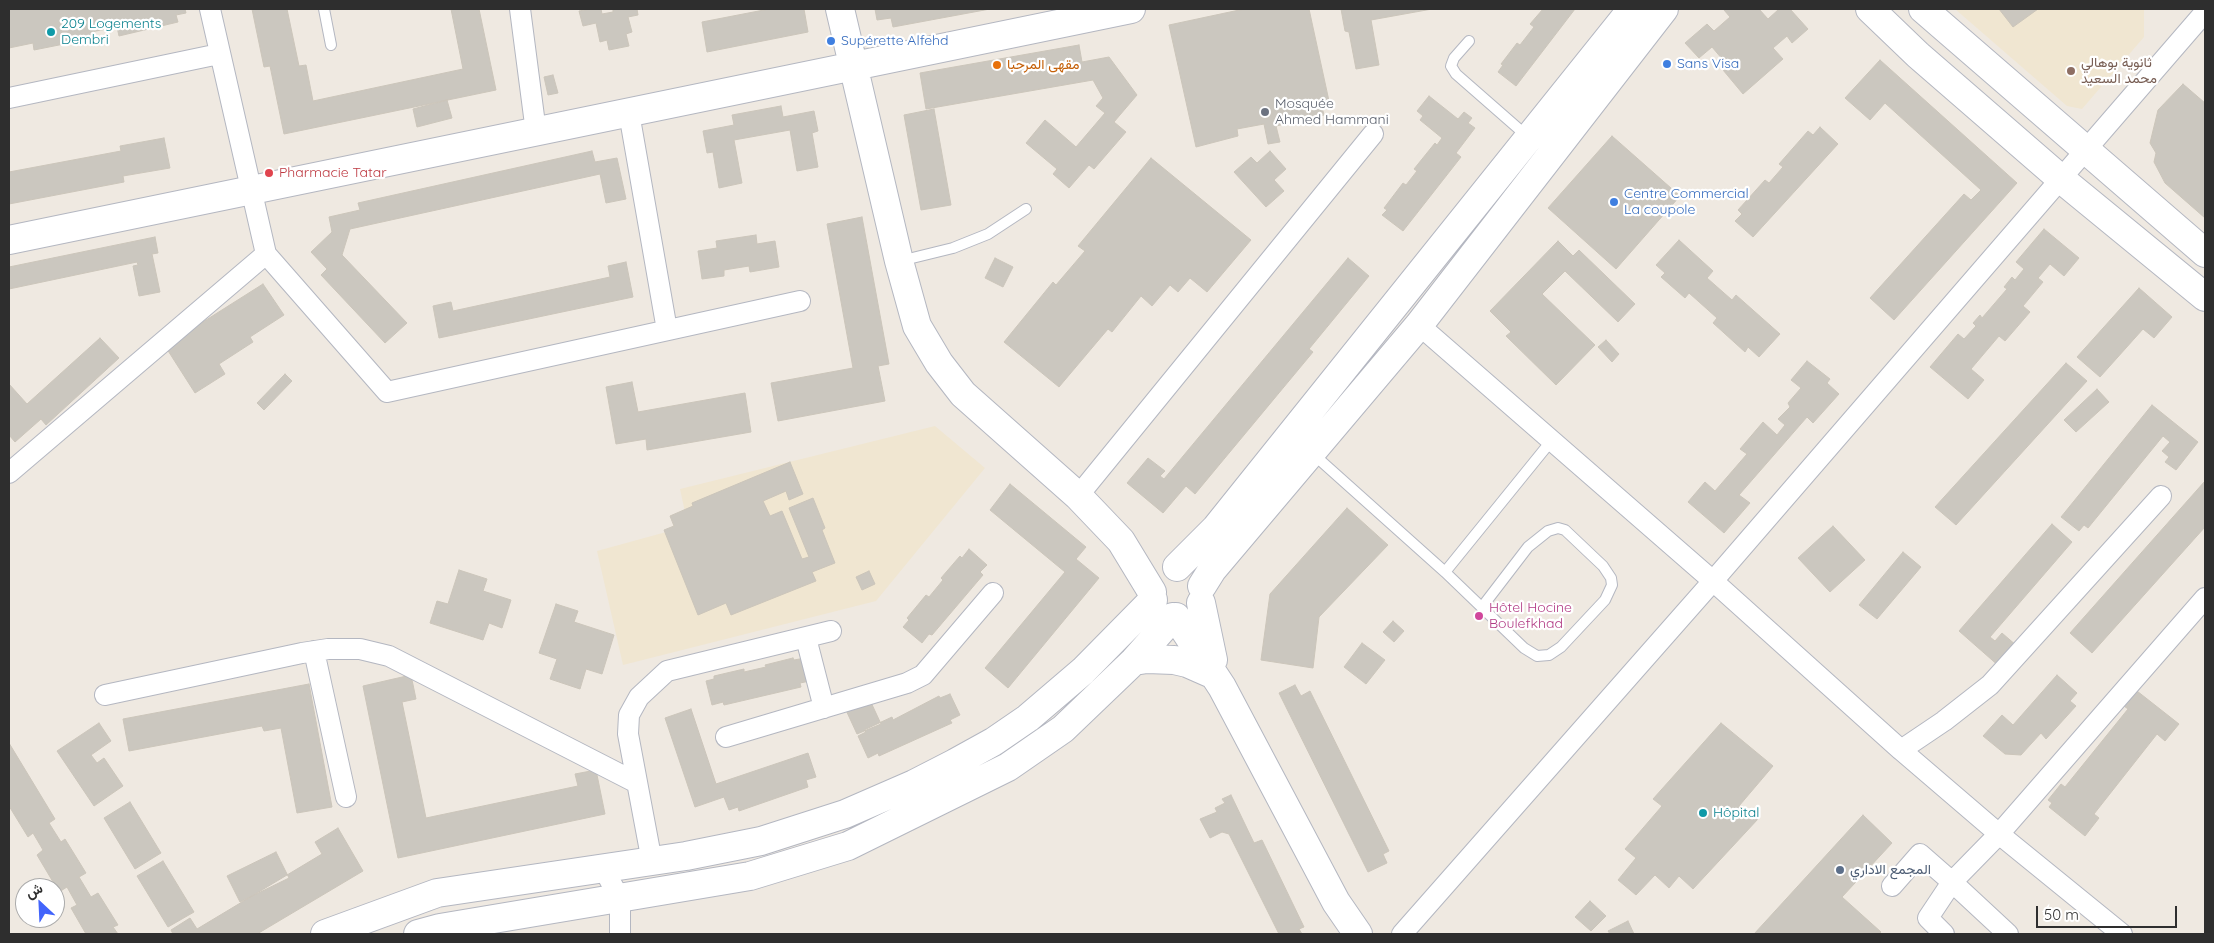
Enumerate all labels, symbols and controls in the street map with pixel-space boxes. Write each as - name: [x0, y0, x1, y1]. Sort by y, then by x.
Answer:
- place label: 209 Logements Dembri: [61, 16, 161, 48]
- marker: 209 Logements Dembri: [45, 26, 57, 38]
- place label: Supérette Alfehd: [841, 33, 949, 49]
- marker: Supérette Alfehd: [825, 35, 837, 47]
- place label: ثانوية بوهالي محمد السعيد: [2081, 55, 2157, 88]
- place label: Sans Visa: [1677, 56, 1739, 72]
- place label: مقهى المرحبا: [1007, 57, 1079, 73]
- marker: Sans Visa: [1661, 58, 1673, 70]
- marker: مقهى المرحبا: [991, 59, 1003, 71]
- marker: ثانوية بوهالي محمد السعيد: [2065, 65, 2077, 77]
- place label: Mosquée Ahmed Hammani: [1275, 96, 1389, 128]
- marker: Mosquée Ahmed Hammani: [1259, 106, 1271, 118]
- place label: Pharmacie Tatar: [279, 165, 387, 181]
- marker: Pharmacie Tatar: [263, 167, 275, 179]
- place label: Centre Commercial La coupole: [1624, 186, 1749, 218]
- marker: Centre Commercial La coupole: [1608, 196, 1620, 208]
- place label: Hôtel Hocine Boulefkhad: [1489, 600, 1572, 632]
- marker: Hôtel Hocine Boulefkhad: [1473, 610, 1485, 622]
- place label: Hôpital: [1713, 805, 1759, 821]
- marker: Hôpital: [1697, 807, 1709, 819]
- place label: المجمع الاداري: [1850, 862, 1931, 878]
- marker: المجمع الاداري: [1834, 864, 1846, 876]
- north arrow: [15, 878, 65, 928]
- text: ش: [23, 879, 46, 902]
- scale bar: [2039, 896, 2180, 928]
- text: 50 m: [2044, 905, 2079, 924]

